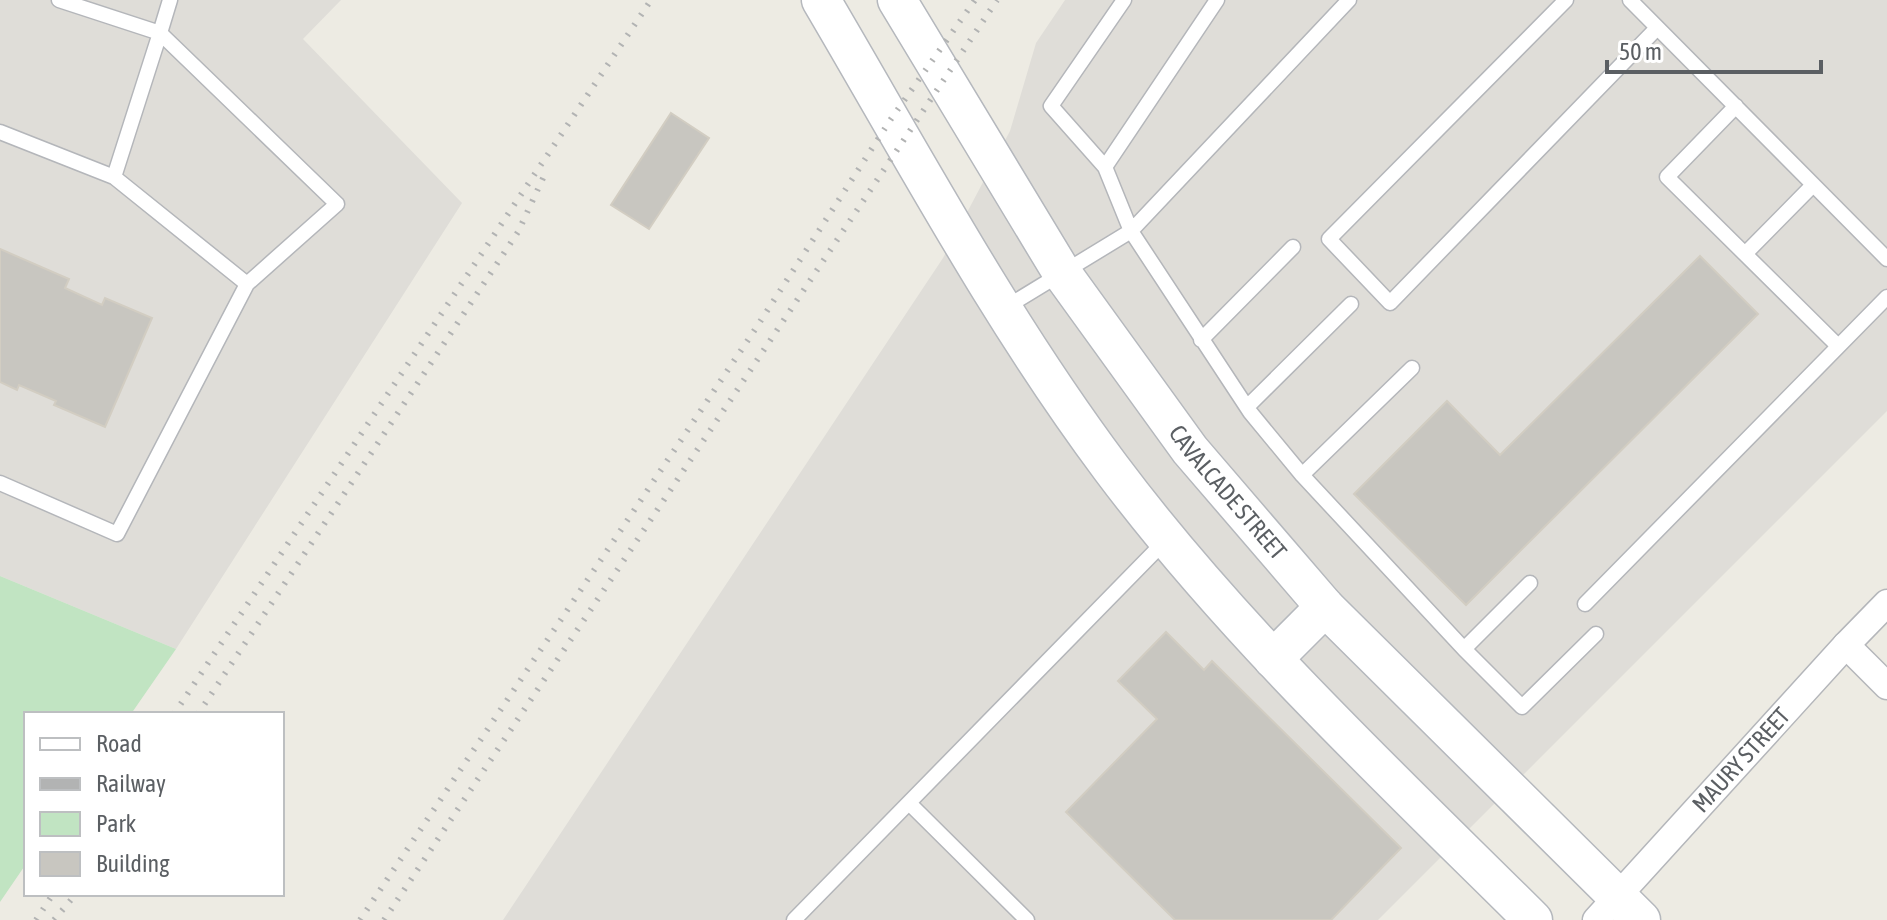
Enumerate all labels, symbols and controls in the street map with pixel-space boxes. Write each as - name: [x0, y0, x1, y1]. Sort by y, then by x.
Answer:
- scale bar: [1607, 24, 1821, 74]
- text: 50 m: [1619, 38, 1662, 65]
- street label: CAVALCADE STREET: [1164, 420, 1292, 565]
- street label: MAURY STREET: [1687, 702, 1795, 818]
- legend: [24, 712, 284, 896]
- text: Road: [96, 730, 142, 757]
- text: Railway: [96, 770, 166, 797]
- text: Park: [96, 810, 137, 837]
- text: Building: [96, 850, 170, 877]

